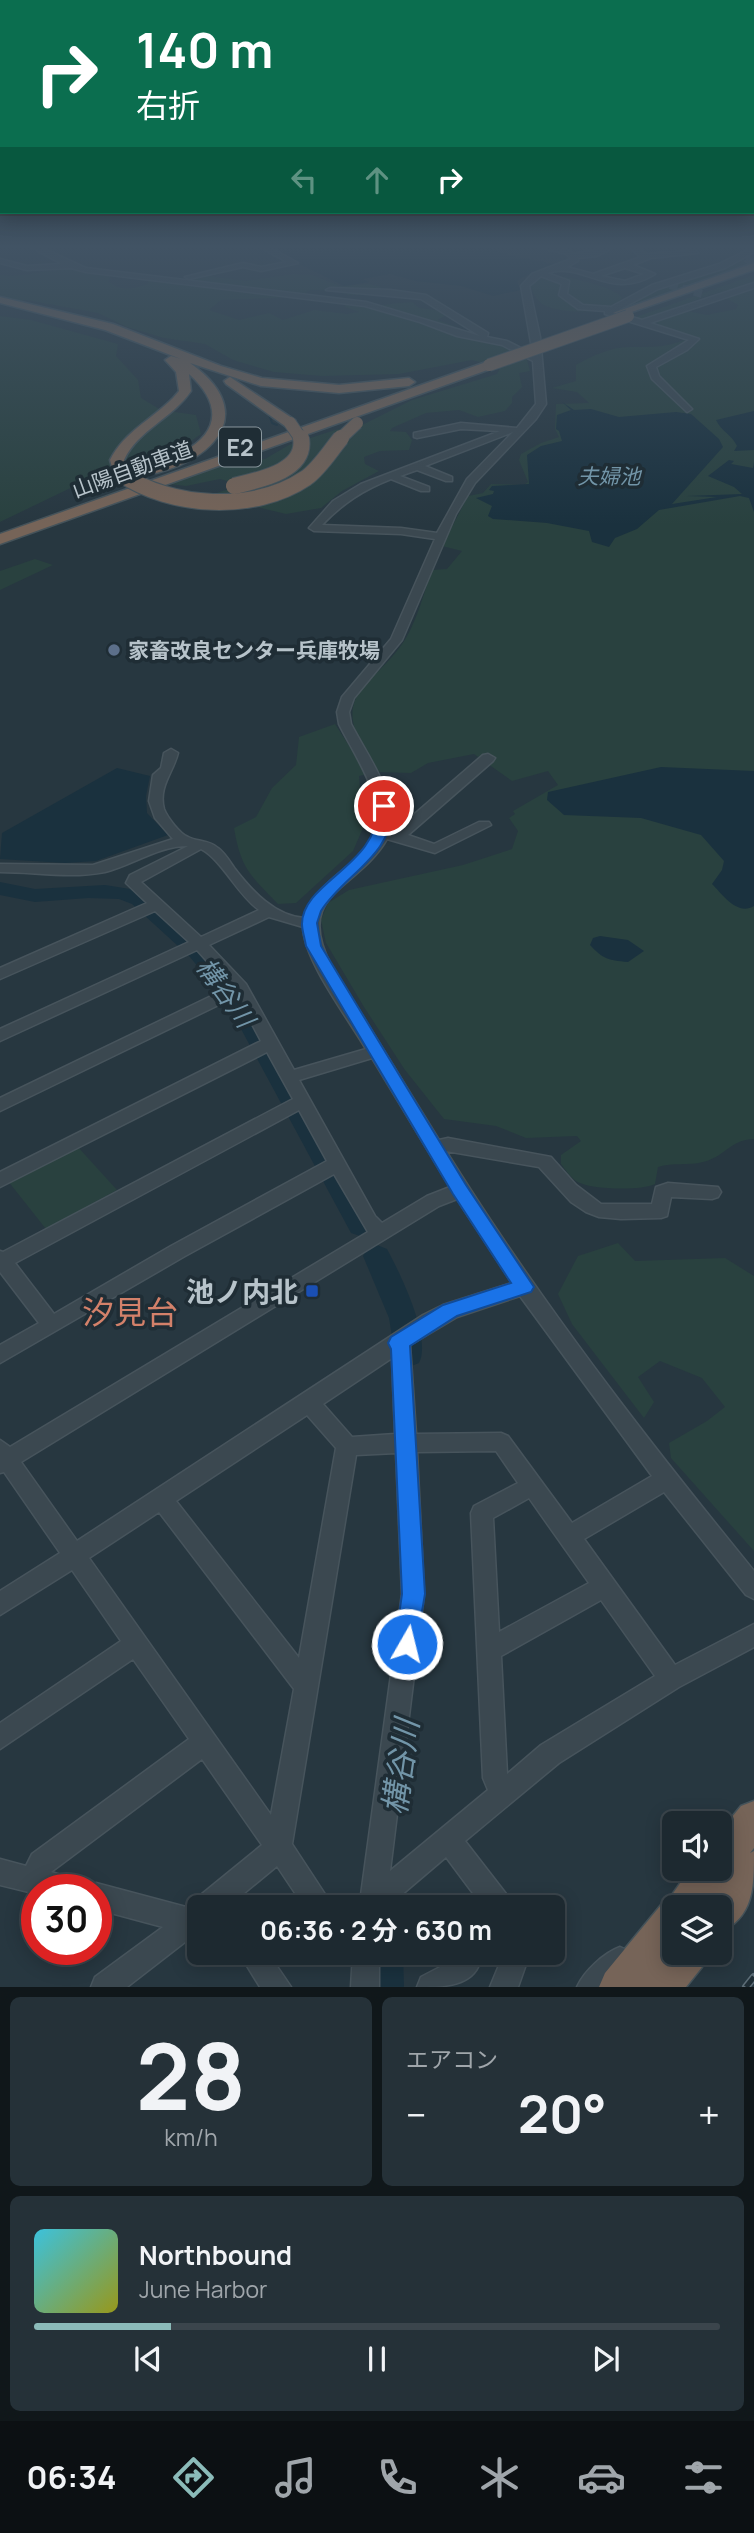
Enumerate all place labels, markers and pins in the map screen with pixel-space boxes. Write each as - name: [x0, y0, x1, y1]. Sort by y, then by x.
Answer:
- place label: 家畜改良センター兵庫牧場: [128, 636, 380, 664]
- marker: 家畜改良センター兵庫牧場: [106, 642, 122, 658]
- pin: [354, 776, 414, 836]
- place label: 池ノ内北: [186, 1272, 298, 1310]
- marker: 池ノ内北: [304, 1283, 320, 1299]

